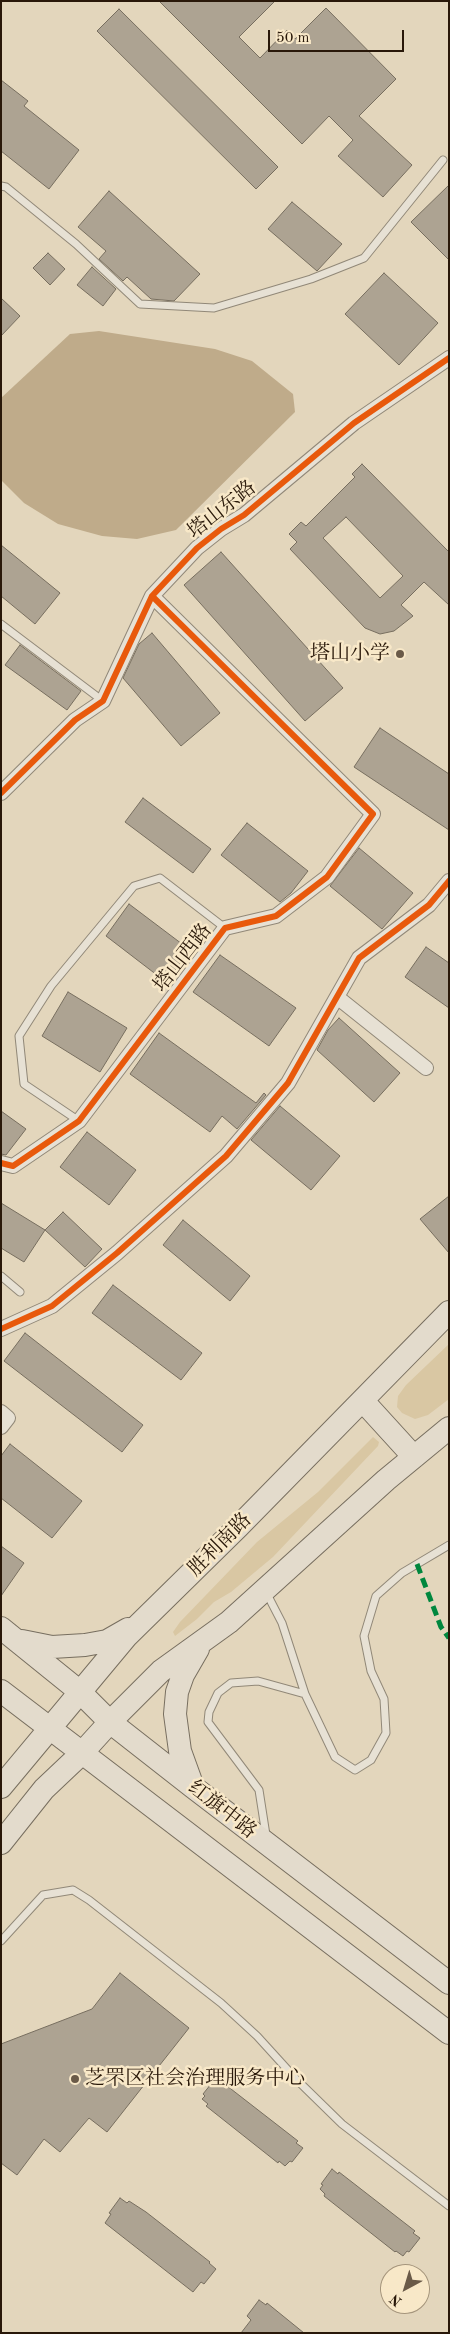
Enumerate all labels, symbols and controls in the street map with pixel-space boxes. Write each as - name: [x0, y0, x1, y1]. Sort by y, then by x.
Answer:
- scale bar: [270, 20, 406, 52]
- text: 50 m: [276, 31, 310, 46]
- street label: 塔山东路: [183, 476, 261, 544]
- place label: 塔山小学: [310, 642, 390, 666]
- marker: 塔山小学: [394, 648, 406, 660]
- street label: 塔山西路: [149, 919, 217, 997]
- street label: 胜利南路: [183, 1508, 257, 1582]
- street label: 红旗中路: [183, 1776, 261, 1844]
- place label: 芝罘区社会治理服务中心: [85, 2067, 305, 2091]
- marker: 芝罘区社会治理服务中心: [69, 2073, 81, 2085]
- north arrow: [380, 2264, 430, 2314]
- text: N: [388, 2291, 405, 2309]

